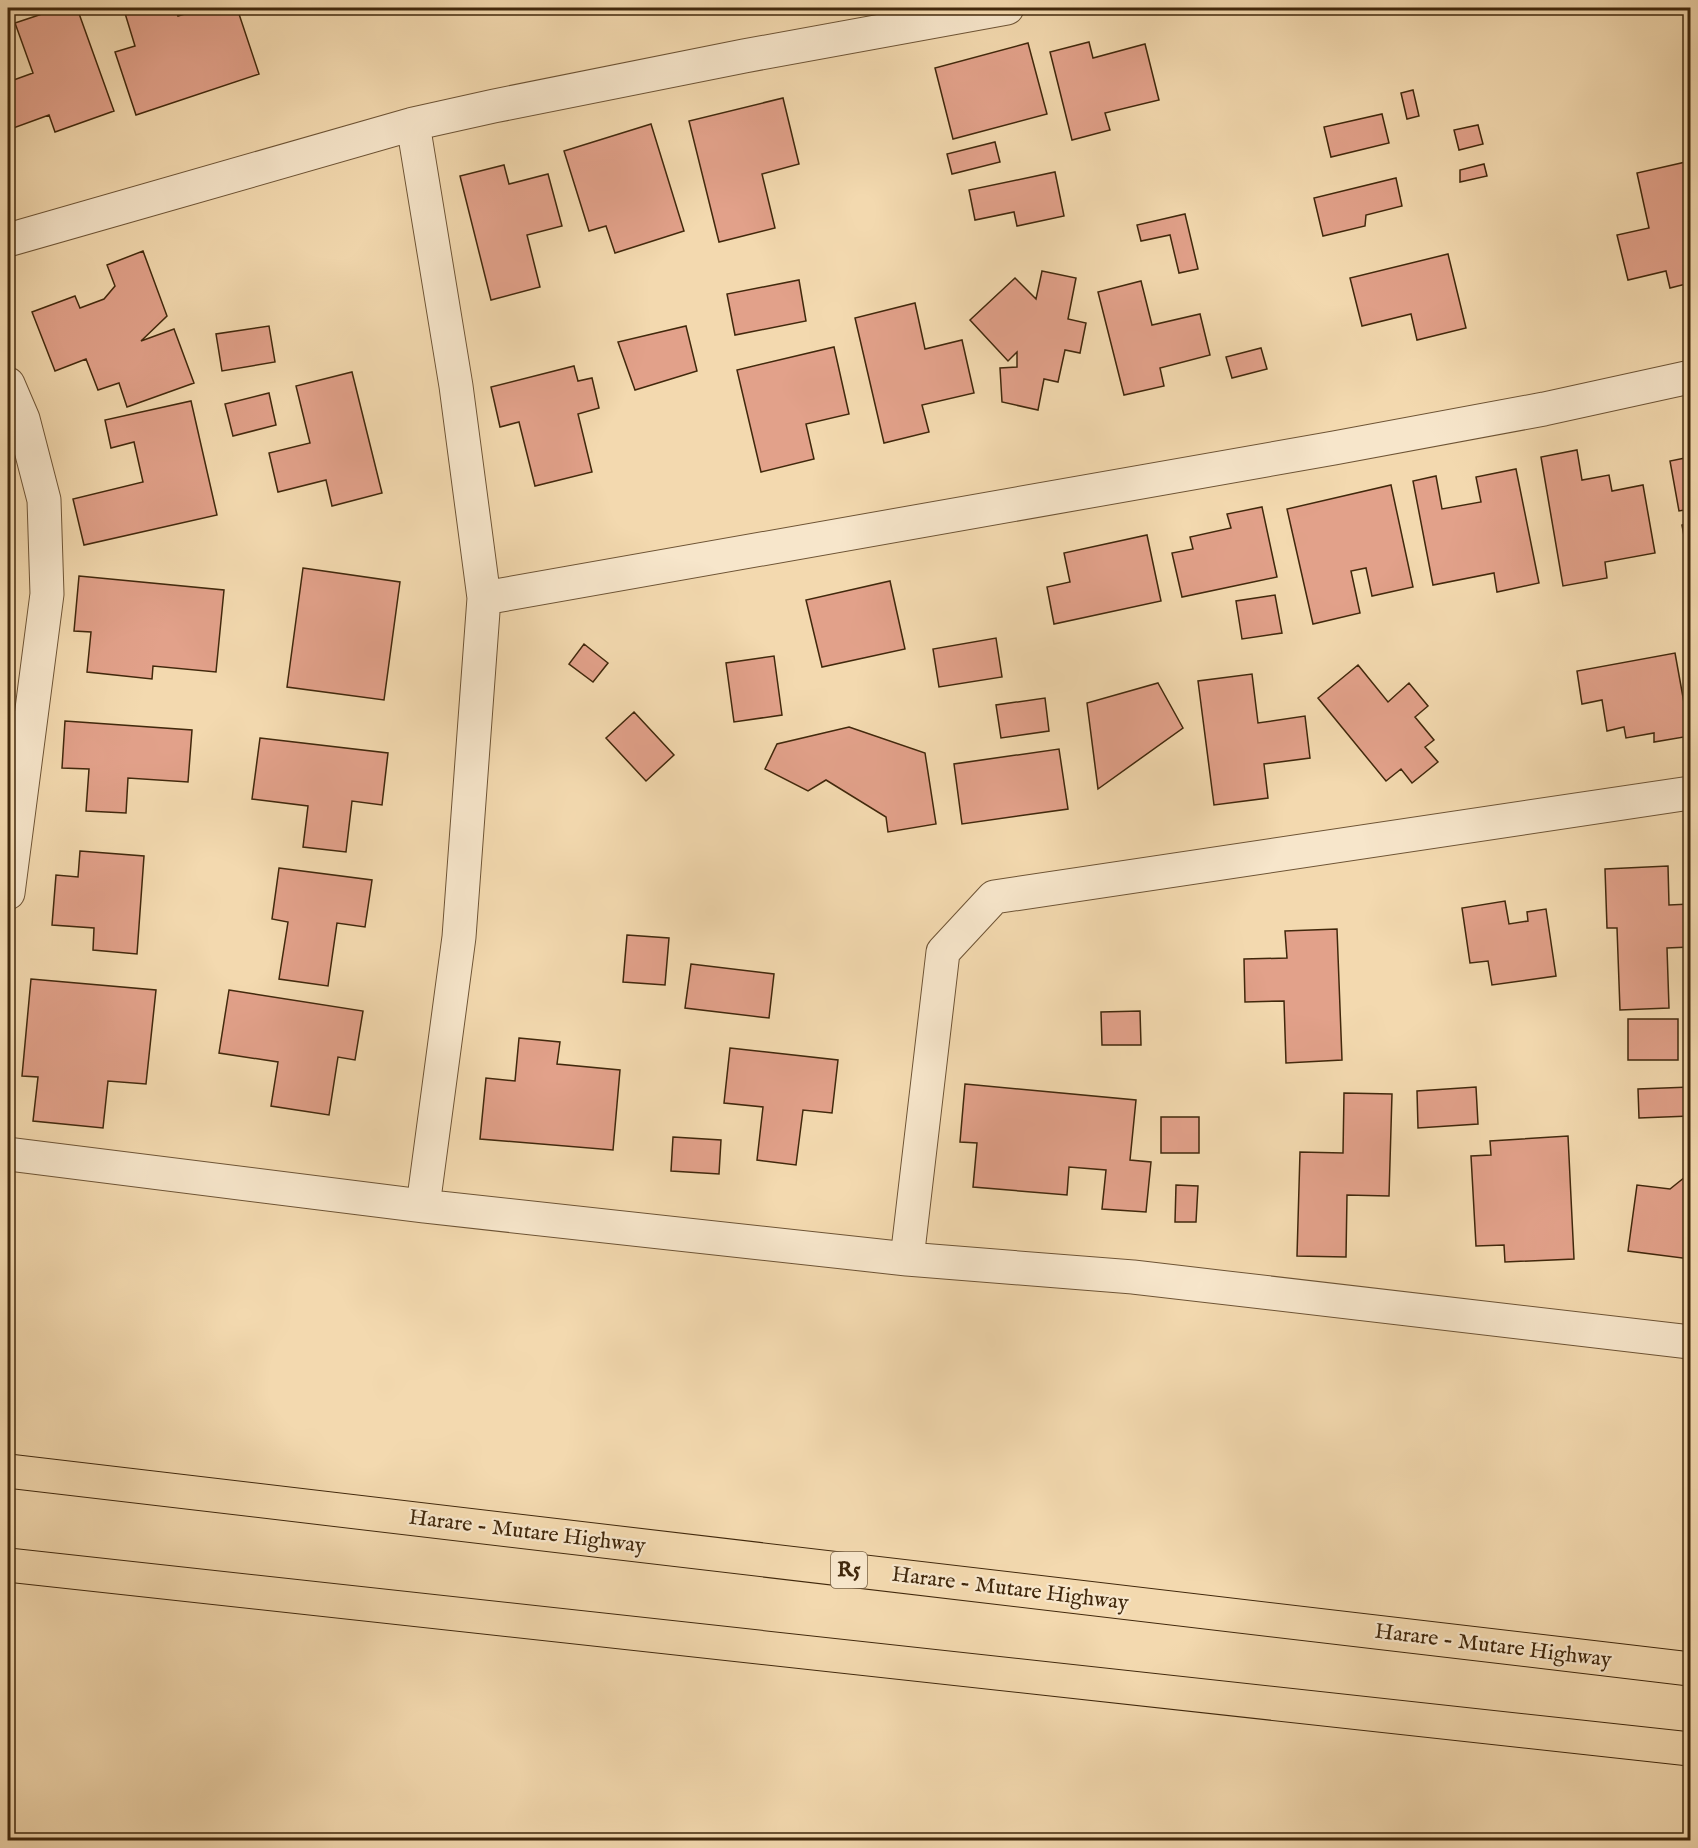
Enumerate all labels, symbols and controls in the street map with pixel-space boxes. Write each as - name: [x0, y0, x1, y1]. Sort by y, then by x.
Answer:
- street label: Harare - Mutare Highway: [407, 1504, 647, 1560]
- road number: R5: [831, 1552, 867, 1588]
- street label: Harare - Mutare Highway: [890, 1561, 1130, 1617]
- street label: Harare - Mutare Highway: [1373, 1618, 1613, 1674]

